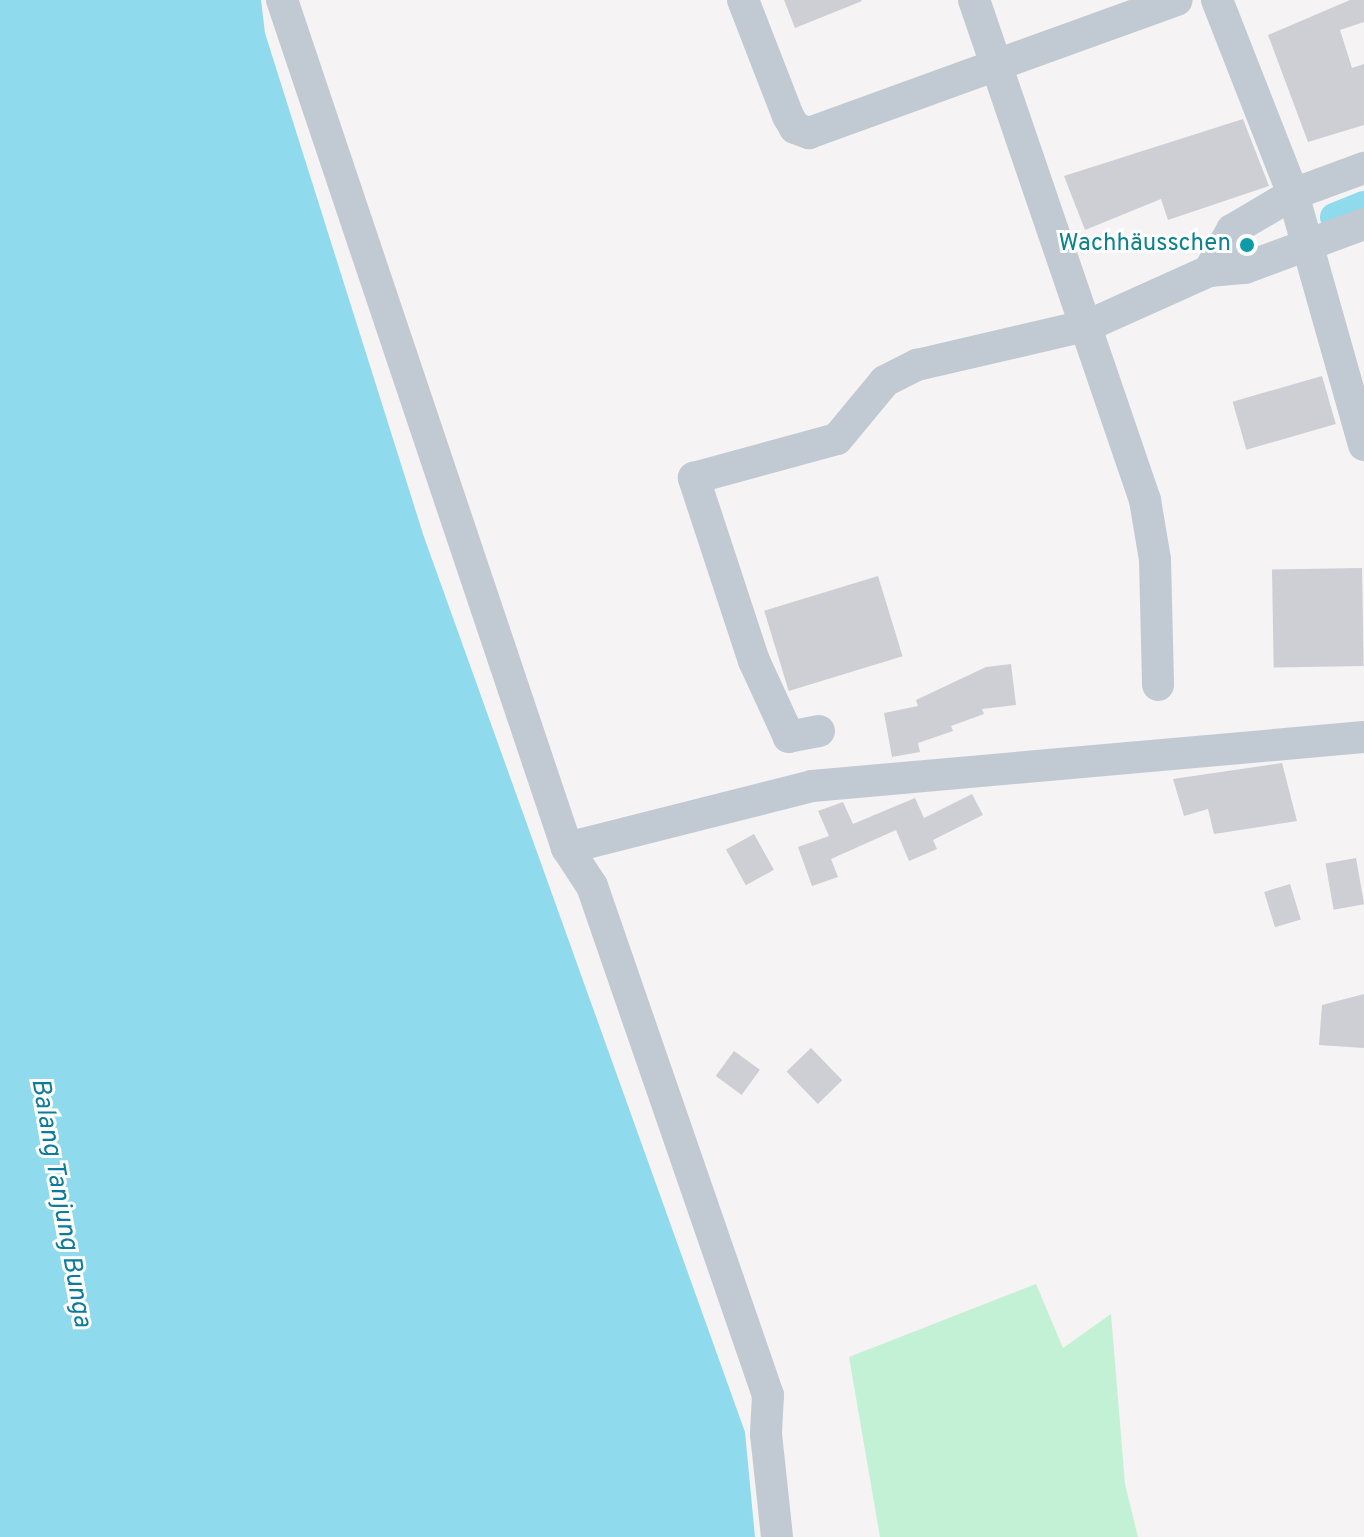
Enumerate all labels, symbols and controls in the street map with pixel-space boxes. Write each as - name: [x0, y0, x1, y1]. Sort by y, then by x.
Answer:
- place label: Wachhäusschen: [1058, 231, 1231, 259]
- marker: Wachhäusschen: [1238, 236, 1256, 254]
- water label: Balang Tanjung Bunga: [23, 1076, 97, 1330]

